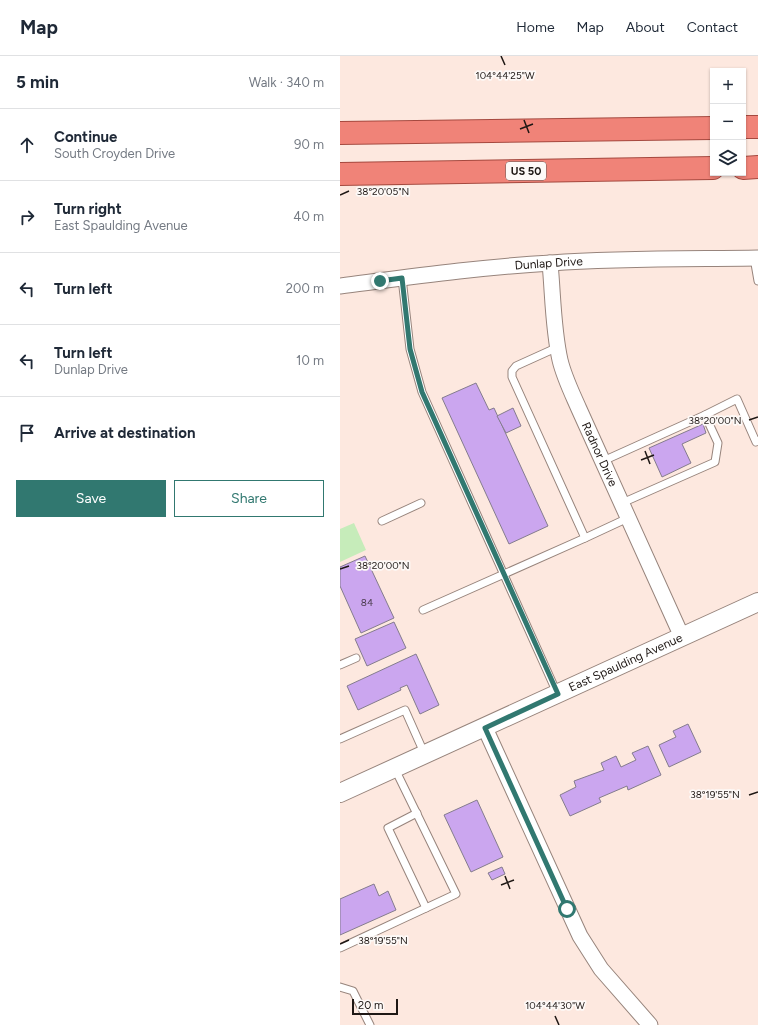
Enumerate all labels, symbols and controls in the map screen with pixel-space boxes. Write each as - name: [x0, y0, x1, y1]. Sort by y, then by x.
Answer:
- text: Map: [20, 16, 58, 39]
- text: Home: [516, 19, 555, 36]
- text: Map: [577, 19, 604, 36]
- text: About: [626, 19, 665, 36]
- text: Contact: [687, 19, 738, 36]
- map controls: [710, 68, 746, 176]
- button: +: [710, 68, 746, 104]
- text: 104°44'25"W: [476, 69, 535, 82]
- text: 5 min: [16, 72, 59, 92]
- text: Walk · 340 m: [249, 75, 324, 90]
- button: −: [710, 104, 746, 140]
- text: Continue: [54, 128, 117, 146]
- icon: ahead: [16, 134, 38, 156]
- text: 90 m: [294, 137, 324, 152]
- button: layers: [710, 140, 746, 176]
- text: South Croyden Drive: [54, 146, 175, 161]
- road number: US 50: [506, 162, 546, 180]
- text: 38°20'05"N: [357, 185, 409, 198]
- text: Turn right: [54, 200, 122, 218]
- icon: right: [16, 206, 38, 228]
- text: 40 m: [293, 209, 324, 224]
- text: East Spaulding Avenue: [54, 218, 188, 233]
- street label: Dunlap Drive: [514, 254, 584, 273]
- route end: [371, 272, 389, 290]
- icon: left: [16, 278, 38, 300]
- text: Turn left: [54, 280, 112, 298]
- text: 200 m: [286, 281, 324, 296]
- text: Turn left: [54, 344, 112, 362]
- icon: left: [16, 350, 38, 372]
- text: 10 m: [296, 353, 324, 368]
- text: Dunlap Drive: [54, 362, 128, 377]
- text: 38°20'00"N: [688, 414, 742, 427]
- street label: Radnor Drive: [579, 420, 620, 489]
- icon: arrive: [16, 422, 38, 444]
- text: Arrive at destination: [54, 424, 195, 442]
- button: Save: [16, 480, 166, 517]
- button: Share: [174, 480, 324, 517]
- text: 38°20'00"N: [356, 559, 410, 572]
- house number: 84: [361, 596, 373, 609]
- street label: East Spaulding Avenue: [567, 630, 685, 695]
- text: 38°19'55"N: [690, 788, 740, 801]
- route start: [558, 900, 576, 918]
- text: 38°19'55"N: [358, 934, 408, 947]
- scale bar: [352, 997, 398, 1016]
- text: 20 m: [358, 999, 383, 1012]
- text: 104°44'30"W: [525, 999, 585, 1012]

